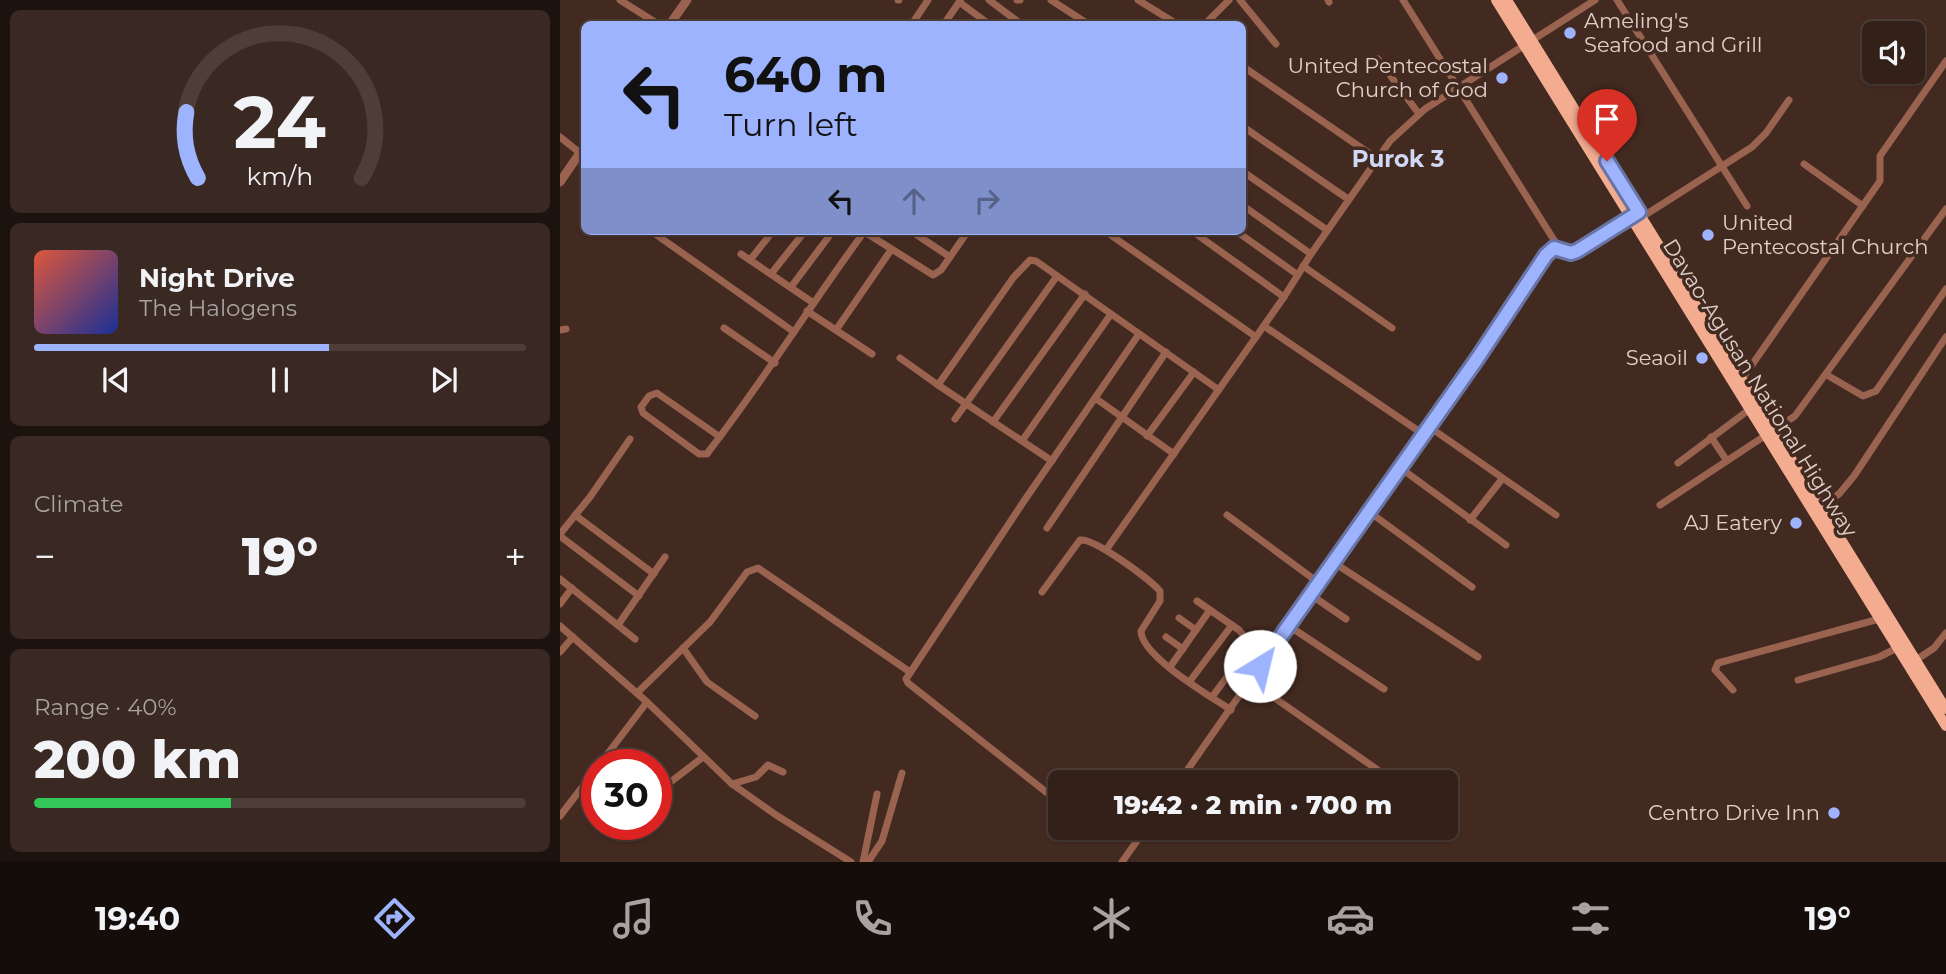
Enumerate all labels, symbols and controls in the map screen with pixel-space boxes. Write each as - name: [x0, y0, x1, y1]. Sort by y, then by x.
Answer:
- place label: Ameling's Seafood and Grill: [1584, 8, 1762, 57]
- map controls: [1862, 21, 1925, 84]
- button: sound: [1862, 21, 1925, 84]
- marker: Ameling's Seafood and Grill: [1562, 25, 1578, 41]
- text: 640 m: [724, 45, 888, 104]
- icon: left: [609, 49, 700, 140]
- place label: United Pentecostal Church of God: [1287, 53, 1488, 102]
- marker: United Pentecostal Church of God: [1494, 70, 1510, 86]
- text: 24: [234, 78, 326, 166]
- pin: [1577, 89, 1637, 161]
- icon: arrive: [1588, 100, 1626, 138]
- text: Turn left: [724, 105, 858, 144]
- district label: Purok 3: [1352, 145, 1444, 173]
- text: km/h: [247, 160, 313, 190]
- icon: left: [822, 182, 860, 220]
- icon: ahead: [895, 182, 933, 220]
- icon: right: [968, 182, 1006, 220]
- place label: United Pentecostal Church: [1722, 210, 1928, 259]
- marker: United Pentecostal Church: [1700, 227, 1716, 243]
- street label: Davao-Agusan National Highway: [1658, 234, 1863, 542]
- text: Night Drive: [139, 262, 295, 294]
- text: The Halogens: [139, 294, 297, 322]
- place label: Seaoil: [1626, 345, 1688, 370]
- marker: Seaoil: [1694, 350, 1710, 366]
- icon: previous: [97, 361, 135, 399]
- icon: pause: [261, 361, 299, 399]
- icon: next: [425, 361, 463, 399]
- text: Climate: [34, 490, 123, 518]
- place label: AJ Eatery: [1684, 510, 1783, 535]
- marker: AJ Eatery: [1788, 515, 1804, 531]
- text: 19°: [242, 525, 318, 588]
- text: −: [34, 533, 56, 580]
- text: +: [504, 533, 526, 580]
- position arrow: [1223, 629, 1297, 703]
- text: Range · 40%: [34, 693, 177, 721]
- text: 200 km: [34, 728, 241, 791]
- speed limit sign: 30: [581, 749, 672, 840]
- text: 19:42 · 2 min · 700 m: [1114, 789, 1392, 821]
- place label: Centro Drive Inn: [1648, 800, 1820, 825]
- marker: Centro Drive Inn: [1826, 805, 1842, 821]
- icon: directions: [370, 894, 419, 943]
- icon: music: [609, 894, 658, 943]
- icon: phone: [848, 894, 897, 943]
- icon: climate: [1087, 894, 1136, 943]
- icon: car: [1326, 894, 1375, 943]
- icon: filters: [1566, 894, 1615, 943]
- text: 19:40: [95, 899, 180, 938]
- text: 19°: [1805, 899, 1851, 938]

